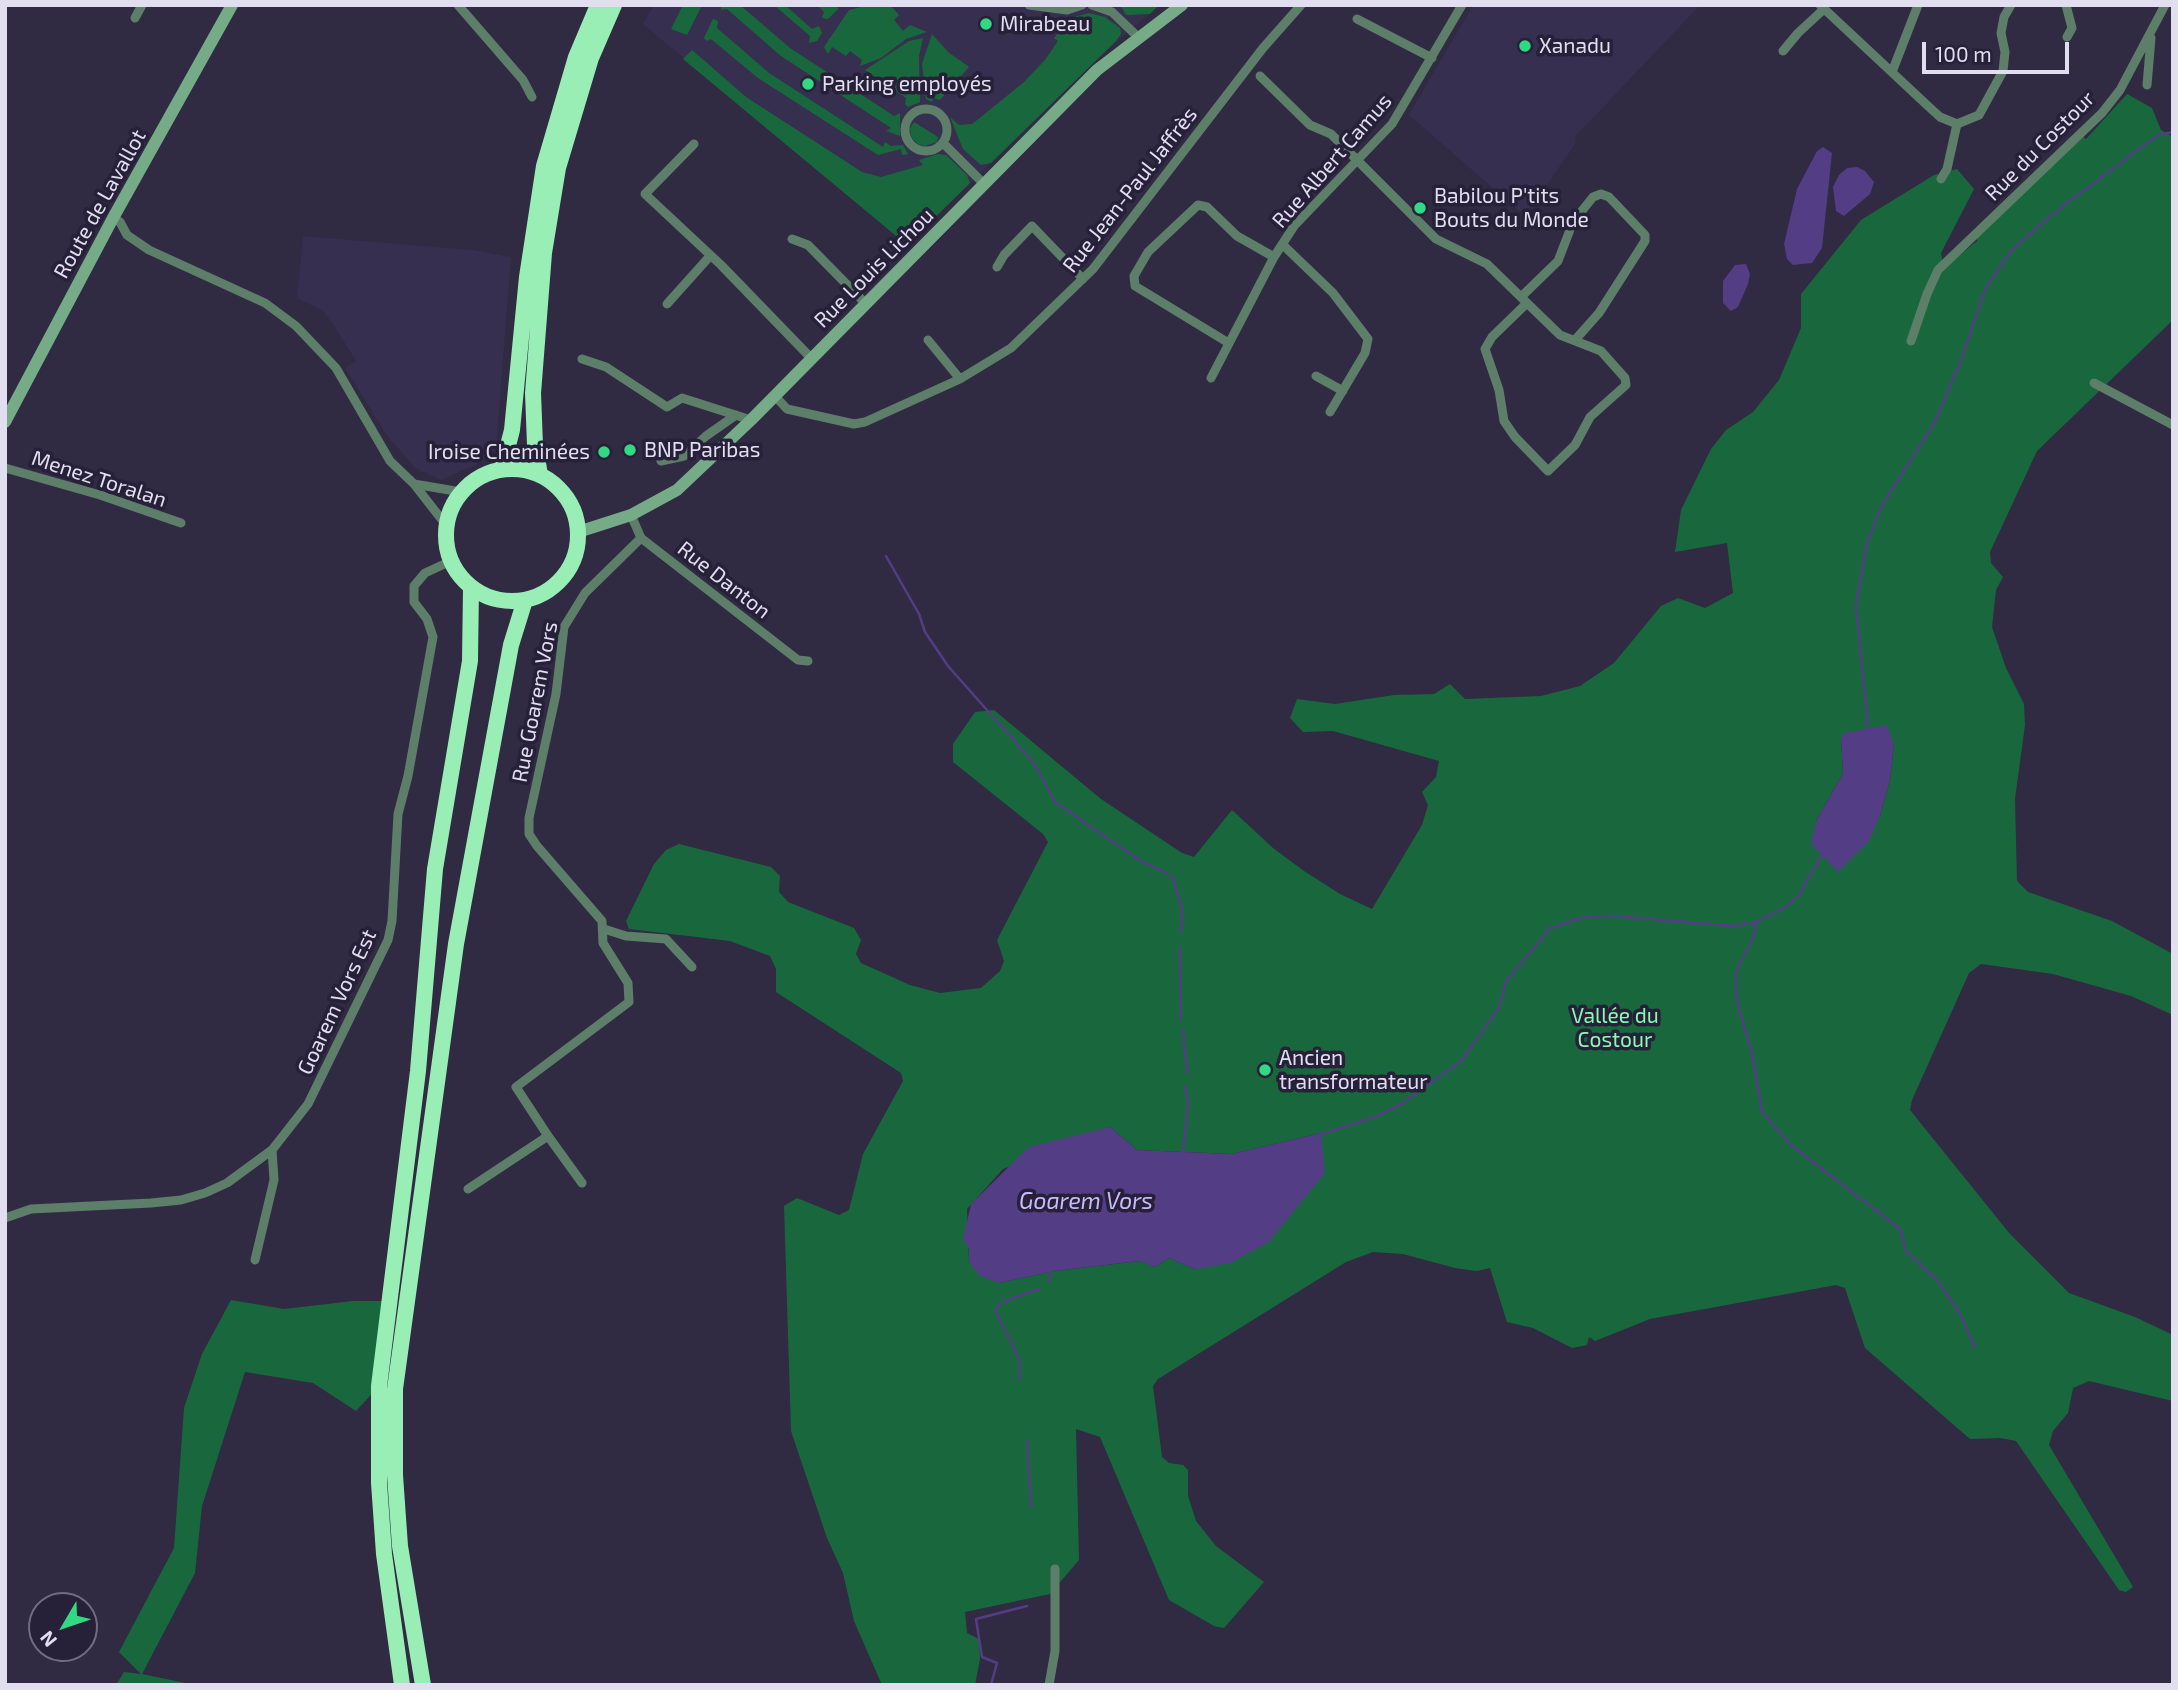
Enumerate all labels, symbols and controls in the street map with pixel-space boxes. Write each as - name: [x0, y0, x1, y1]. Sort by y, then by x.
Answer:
- place label: Mirabeau: [1000, 11, 1090, 37]
- marker: Mirabeau: [978, 16, 994, 32]
- scale bar: [1926, 28, 2073, 72]
- place label: Xanadu: [1539, 33, 1611, 59]
- marker: Xanadu: [1517, 38, 1533, 54]
- text: 100 m: [1935, 41, 1992, 66]
- place label: Parking employés: [822, 71, 992, 97]
- marker: Parking employés: [800, 76, 816, 92]
- street label: Rue du Costour: [1980, 86, 2100, 206]
- street label: Rue Albert Camus: [1267, 89, 1397, 233]
- street label: Rue Jean-Paul Jaffrès: [1058, 102, 1202, 278]
- street label: Route de Lavallot: [49, 125, 151, 283]
- place label: Babilou P'tits Bouts du Monde: [1434, 183, 1589, 233]
- marker: Babilou P'tits Bouts du Monde: [1412, 200, 1428, 216]
- street label: Rue Louis Lichou: [809, 203, 939, 333]
- place label: BNP Paribas: [644, 437, 761, 463]
- place label: Iroise Cheminées: [428, 439, 590, 465]
- marker: BNP Paribas: [622, 442, 638, 458]
- marker: Iroise Cheminées: [596, 444, 612, 460]
- street label: Menez Toralan: [28, 445, 170, 513]
- street label: Rue Danton: [673, 536, 775, 624]
- street label: Rue Goarem Vors: [507, 620, 563, 784]
- street label: Goarem Vors Est: [292, 925, 382, 1079]
- park label: Vallée du Costour: [1571, 1003, 1659, 1053]
- place label: Ancien transformateur: [1279, 1045, 1428, 1095]
- marker: Ancien transformateur: [1257, 1062, 1273, 1078]
- water label: Goarem Vors: [1019, 1187, 1153, 1215]
- north arrow: [28, 1592, 98, 1662]
- text: N: [35, 1627, 61, 1652]

